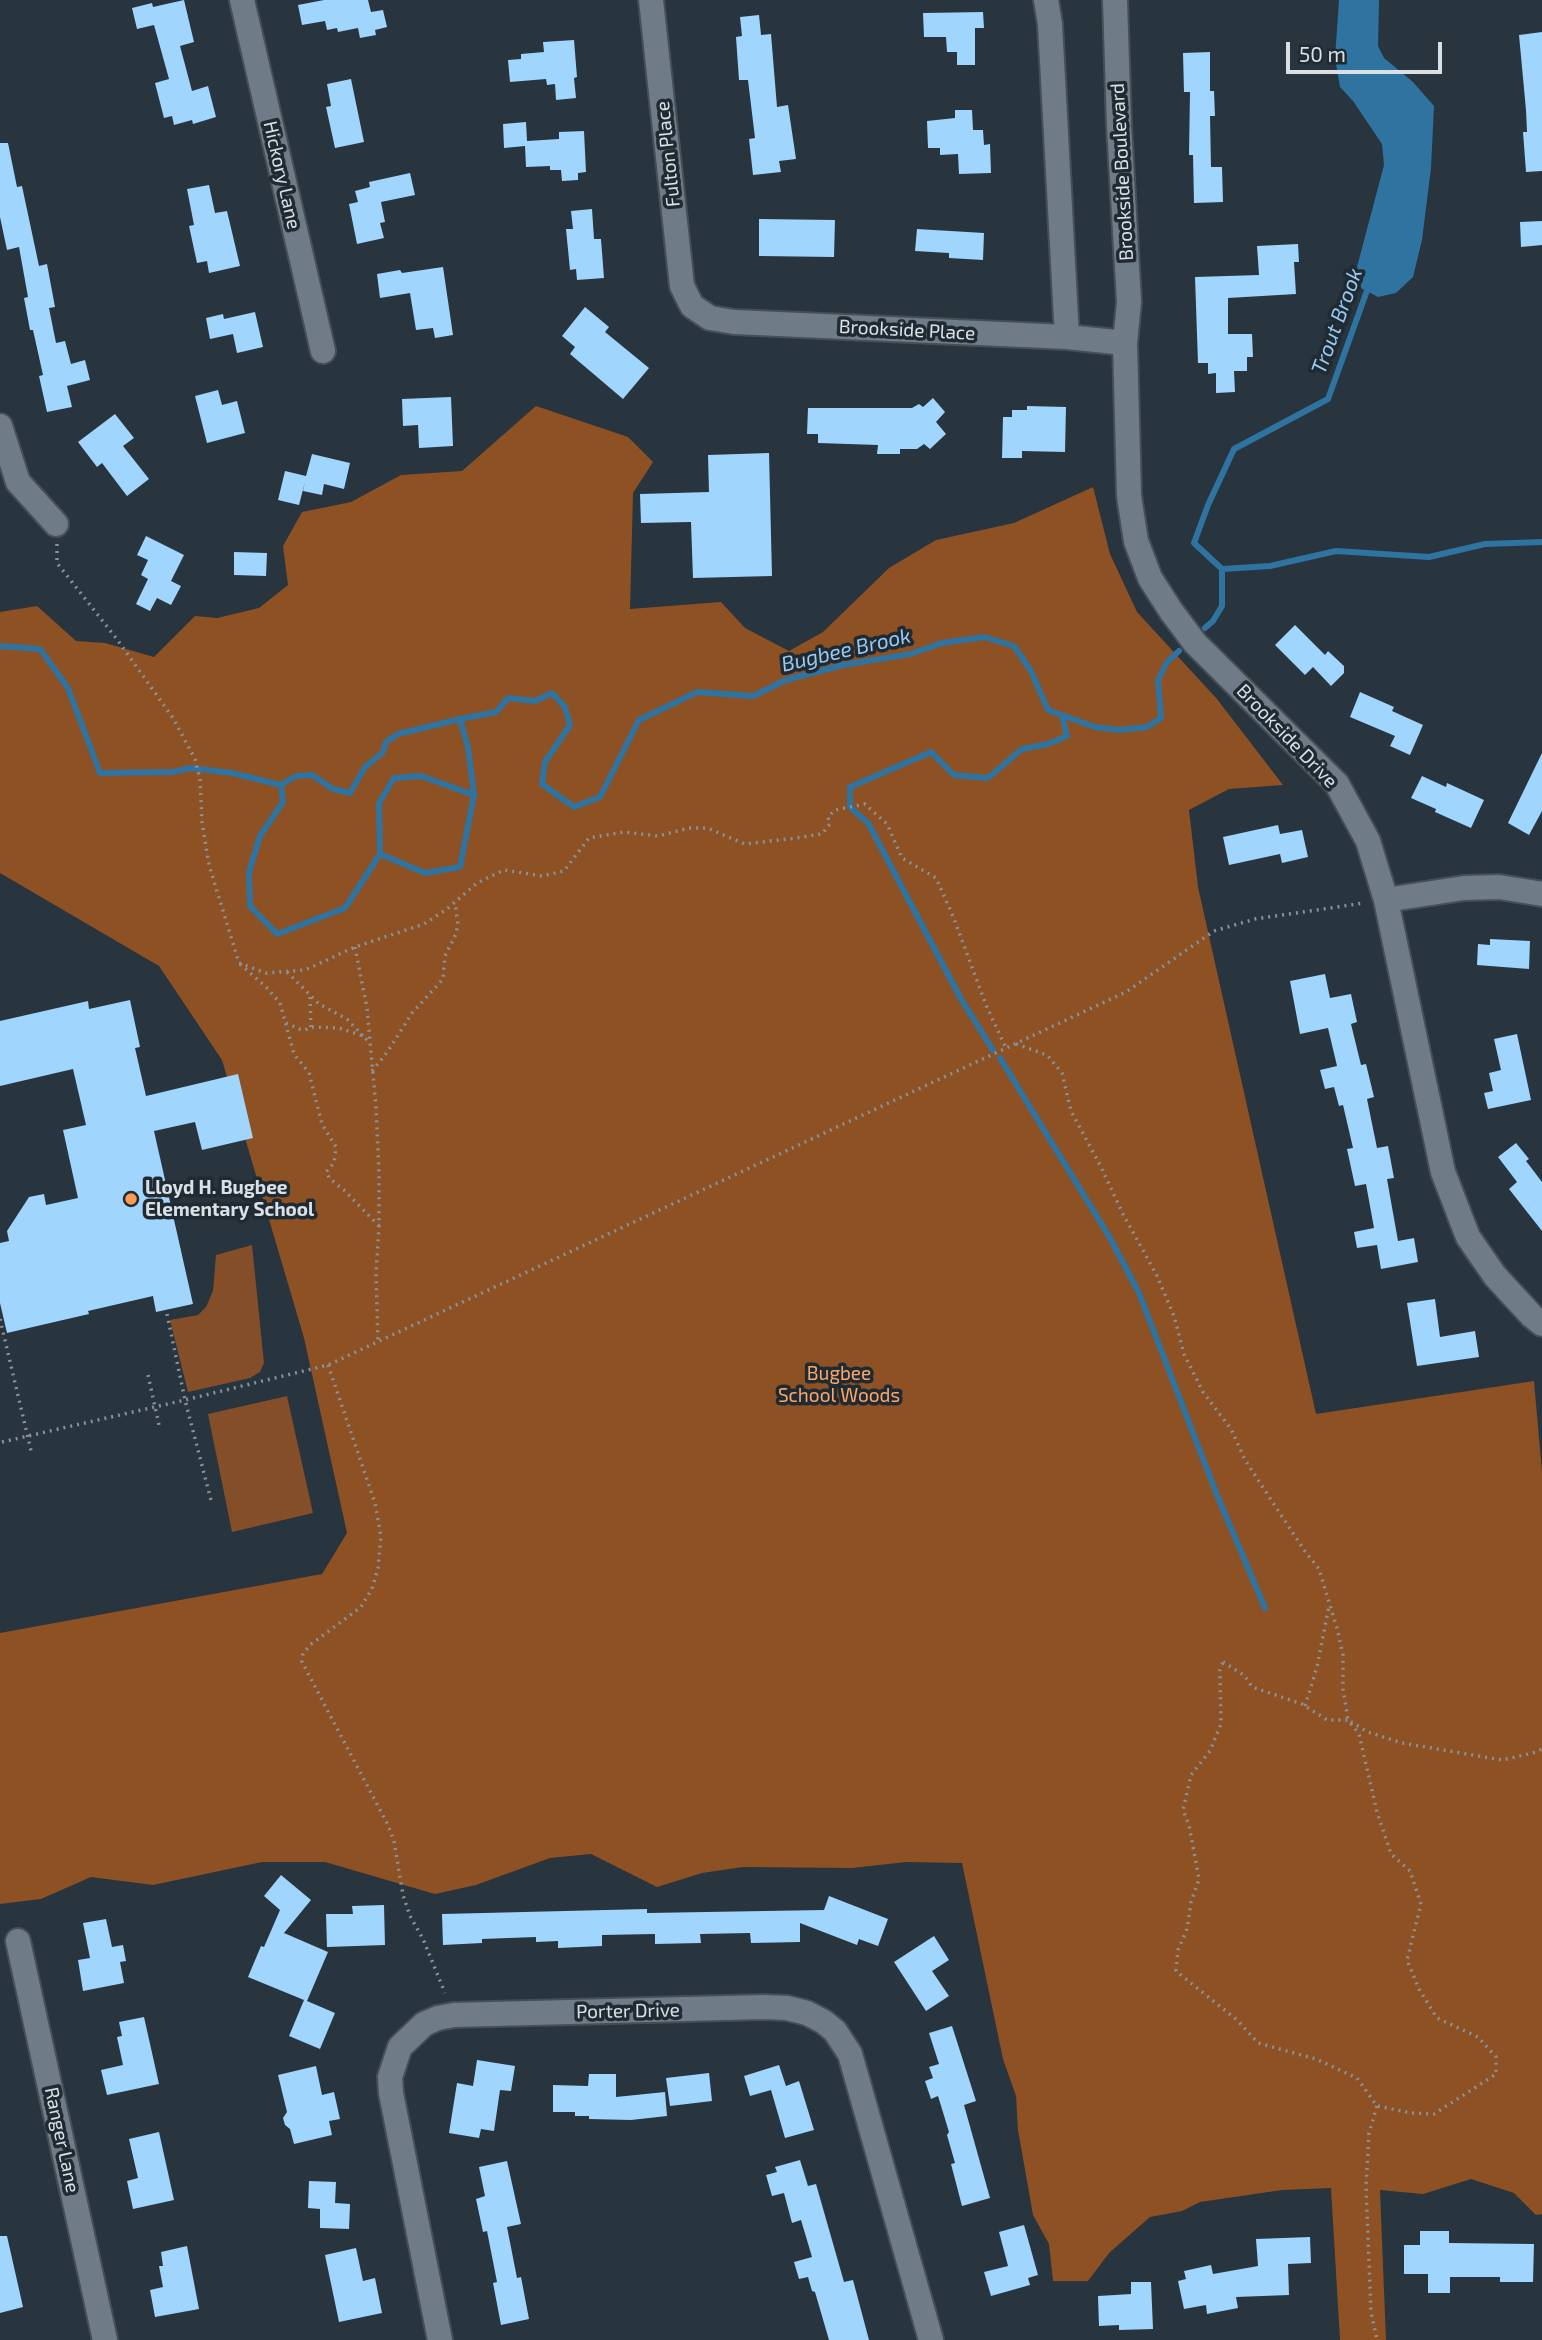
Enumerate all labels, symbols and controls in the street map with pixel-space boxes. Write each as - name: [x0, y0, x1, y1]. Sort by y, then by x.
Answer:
- scale bar: [1290, 28, 1446, 72]
- text: 50 m: [1299, 41, 1346, 66]
- street label: Brookside Boulevard: [1106, 83, 1138, 261]
- street label: Fulton Place: [651, 100, 685, 208]
- street label: Hickory Lane: [258, 119, 306, 231]
- water label: Trout Brook: [1306, 265, 1368, 377]
- street label: Brookside Place: [838, 315, 976, 345]
- water label: Bugbee Brook: [779, 623, 913, 677]
- street label: Brookside Drive: [1232, 679, 1342, 793]
- place label: Lloyd H. Bugbee Elementary School: [145, 1177, 314, 1221]
- marker: Lloyd H. Bugbee Elementary School: [123, 1191, 139, 1207]
- park label: Bugbee School Woods: [778, 1363, 900, 1407]
- street label: Porter Drive: [576, 1999, 680, 2023]
- street label: Ranger Lane: [40, 2085, 84, 2195]

